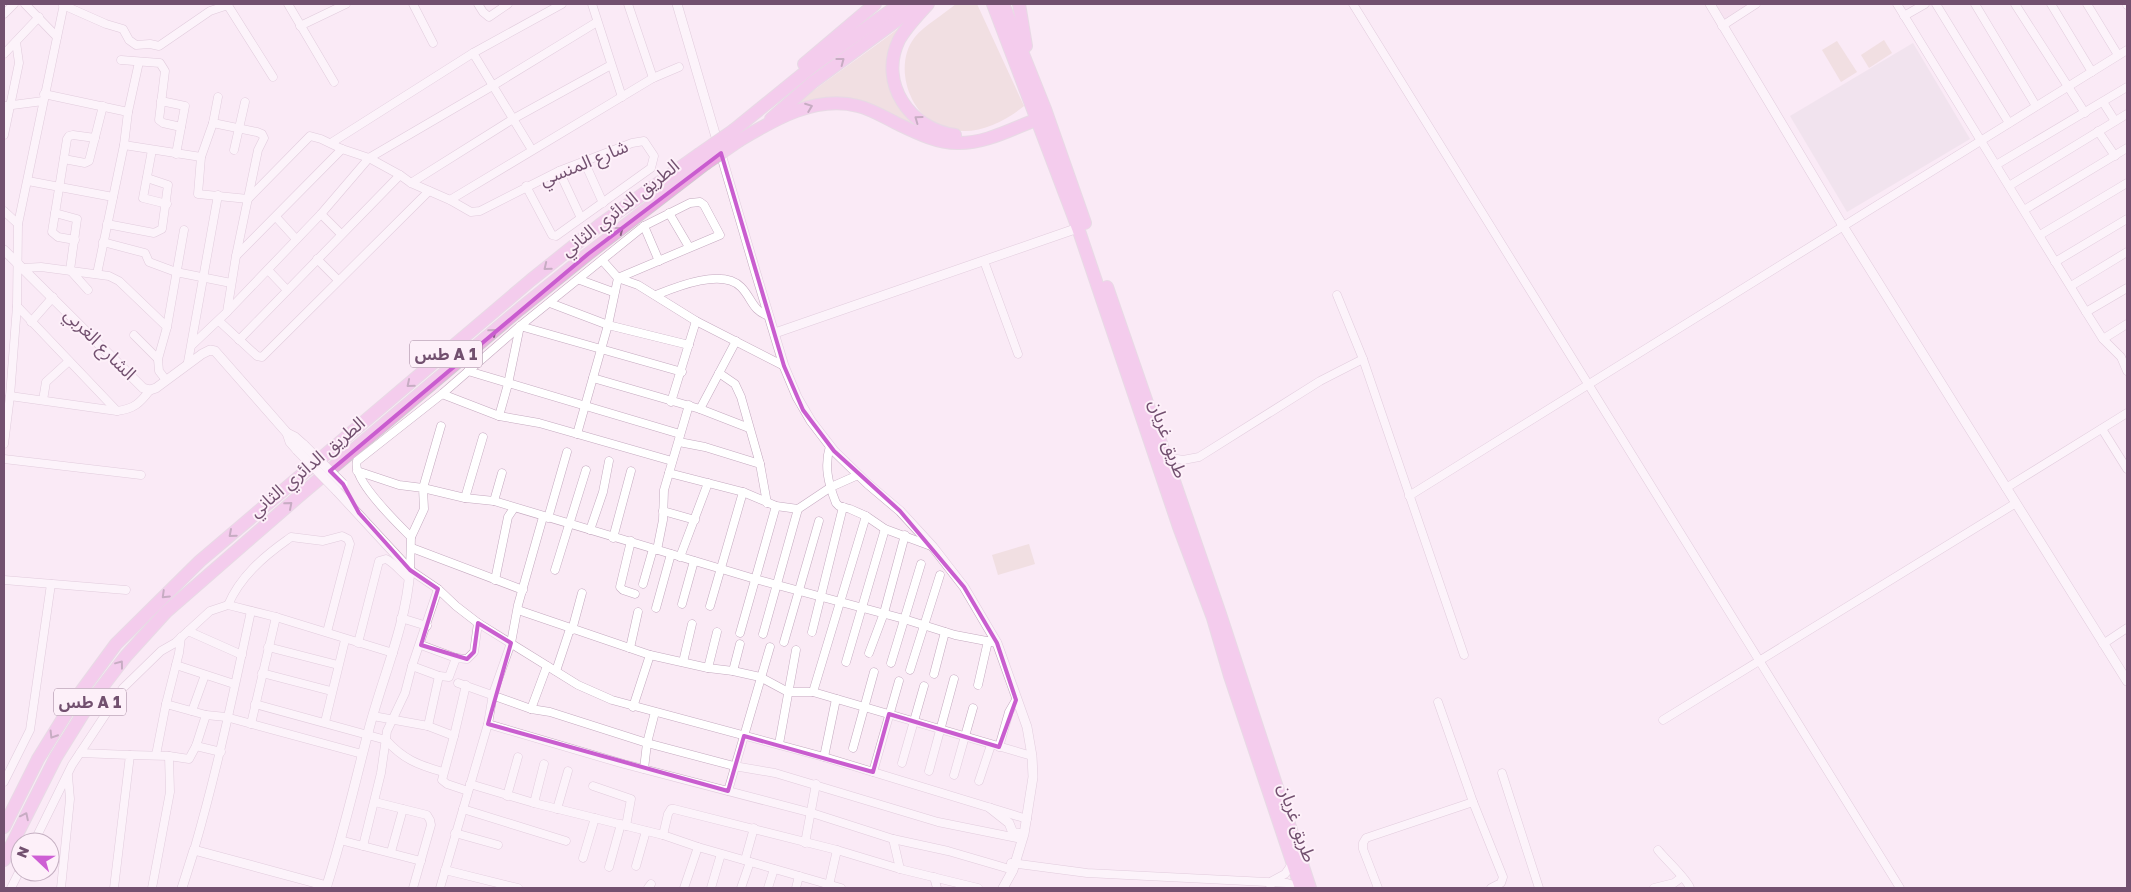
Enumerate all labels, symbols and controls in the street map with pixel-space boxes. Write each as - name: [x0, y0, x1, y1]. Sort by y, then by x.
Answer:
- one-way arrow: [835, 58, 845, 67]
- one-way arrow: [804, 103, 813, 114]
- one-way arrow: [915, 116, 924, 124]
- street label: شارع المنسي: [536, 134, 633, 194]
- street label: الطريق الدائري الثاني: [556, 154, 685, 263]
- one-way arrow: [614, 226, 623, 235]
- one-way arrow: [544, 262, 553, 270]
- street label: الشارع الغربي: [57, 303, 141, 387]
- one-way arrow: [488, 329, 497, 338]
- road number: طس A 1: [410, 340, 482, 368]
- one-way arrow: [407, 378, 416, 387]
- street label: طريق غريان: [1144, 396, 1193, 481]
- street label: الطريق الدائري الثاني: [244, 411, 371, 524]
- one-way arrow: [283, 502, 292, 510]
- one-way arrow: [228, 528, 237, 537]
- one-way arrow: [162, 589, 171, 598]
- one-way arrow: [114, 660, 123, 670]
- road number: طس A 1: [54, 689, 126, 716]
- one-way arrow: [50, 729, 59, 738]
- street label: طريق غريان: [1273, 780, 1322, 865]
- one-way arrow: [19, 812, 29, 821]
- north arrow: [10, 832, 60, 882]
- text: N: [13, 844, 32, 860]

